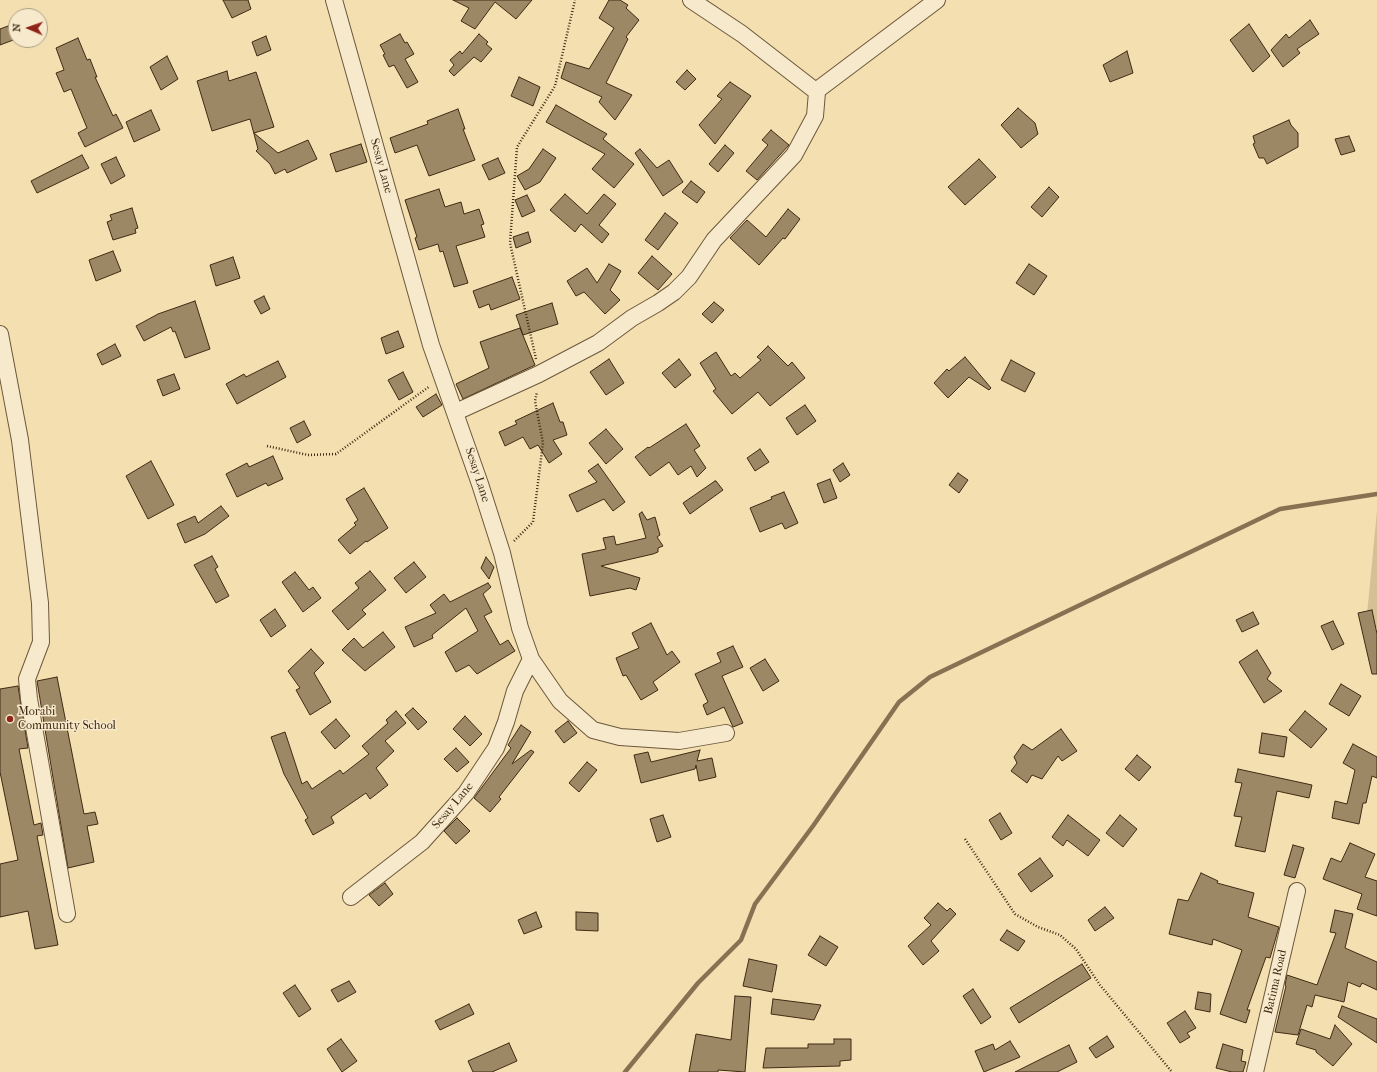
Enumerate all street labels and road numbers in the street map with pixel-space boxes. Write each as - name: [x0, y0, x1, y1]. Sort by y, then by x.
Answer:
- street label: Sesay Lane: [367, 137, 395, 195]
- street label: Sesay Lane: [461, 446, 493, 504]
- street label: Sesay Lane: [429, 780, 477, 832]
- street label: Batima Road: [1262, 948, 1290, 1016]

